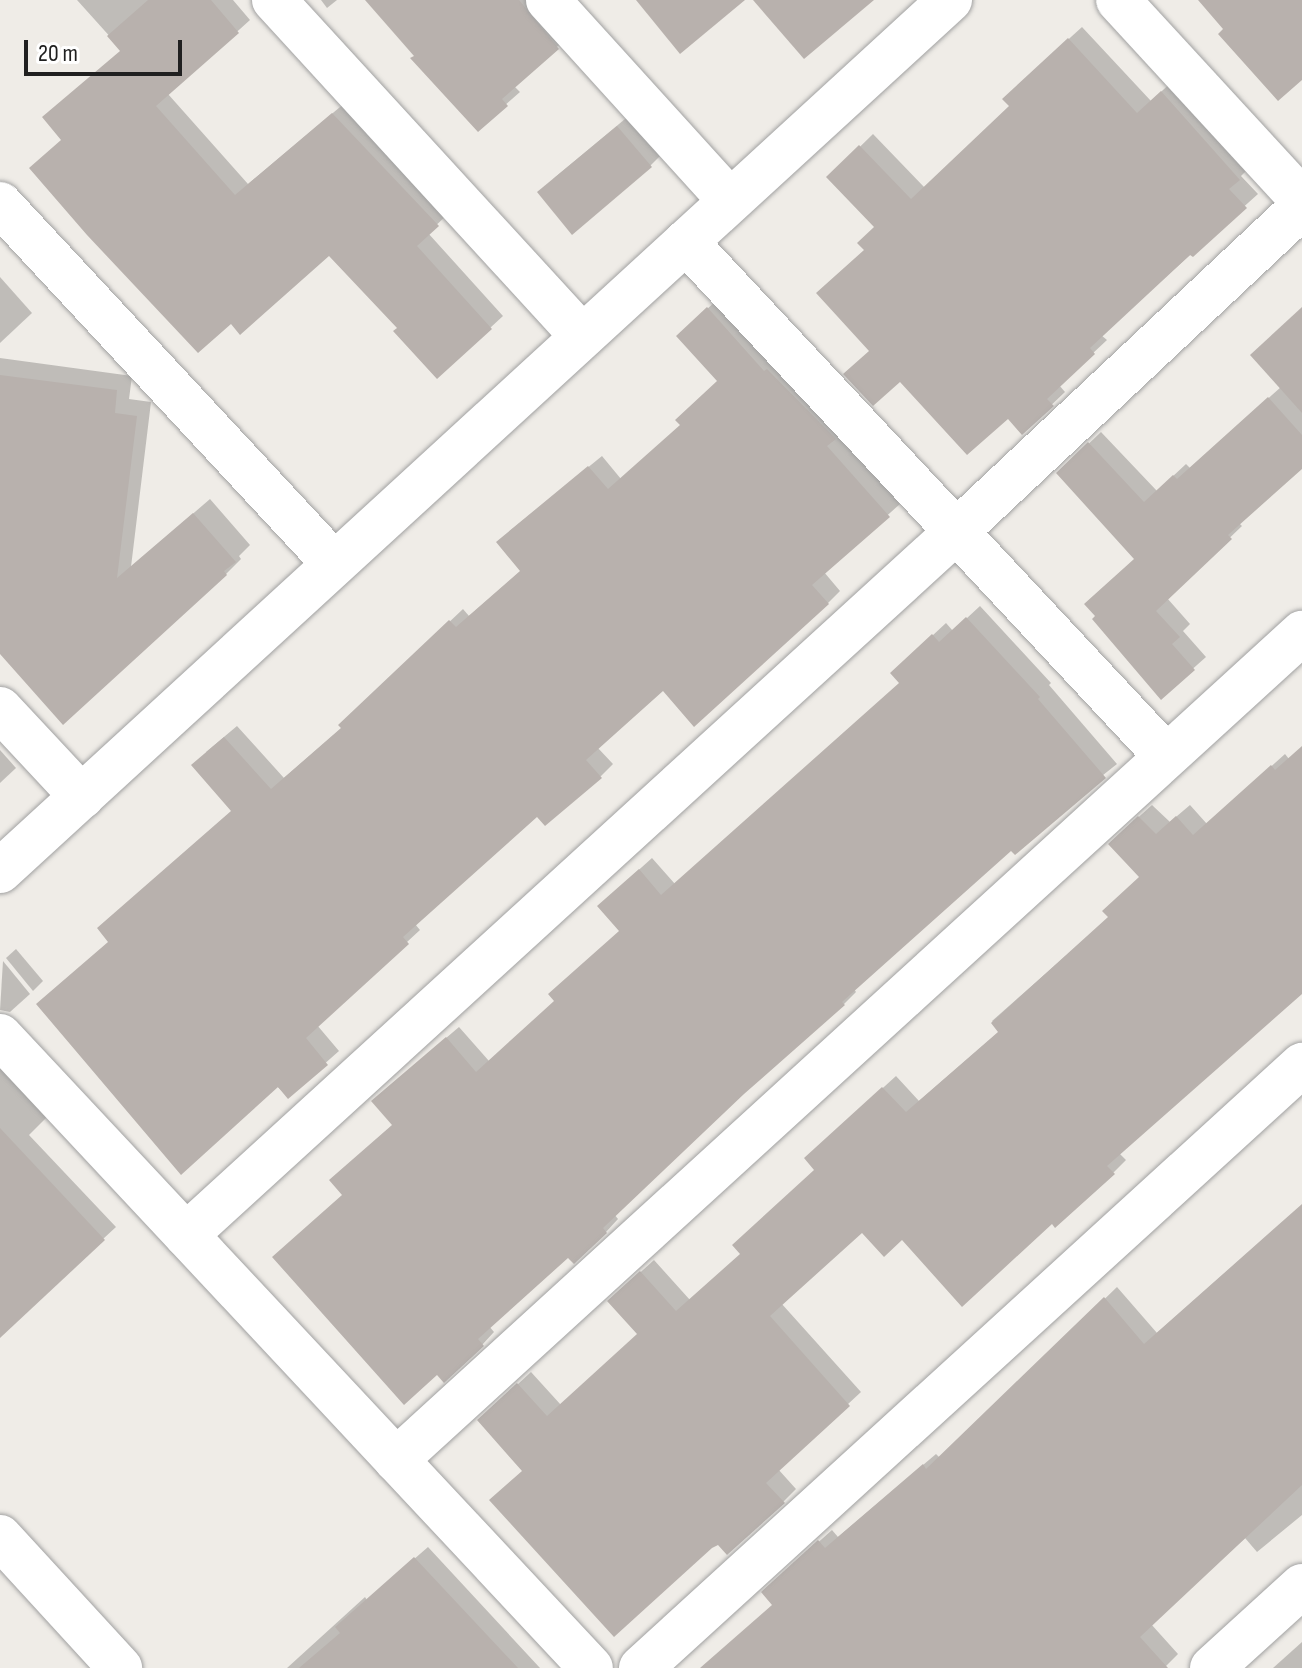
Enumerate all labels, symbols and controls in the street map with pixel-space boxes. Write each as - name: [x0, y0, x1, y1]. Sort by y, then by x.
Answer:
- scale bar: [28, 24, 186, 74]
- text: 20 m: [38, 39, 78, 68]

